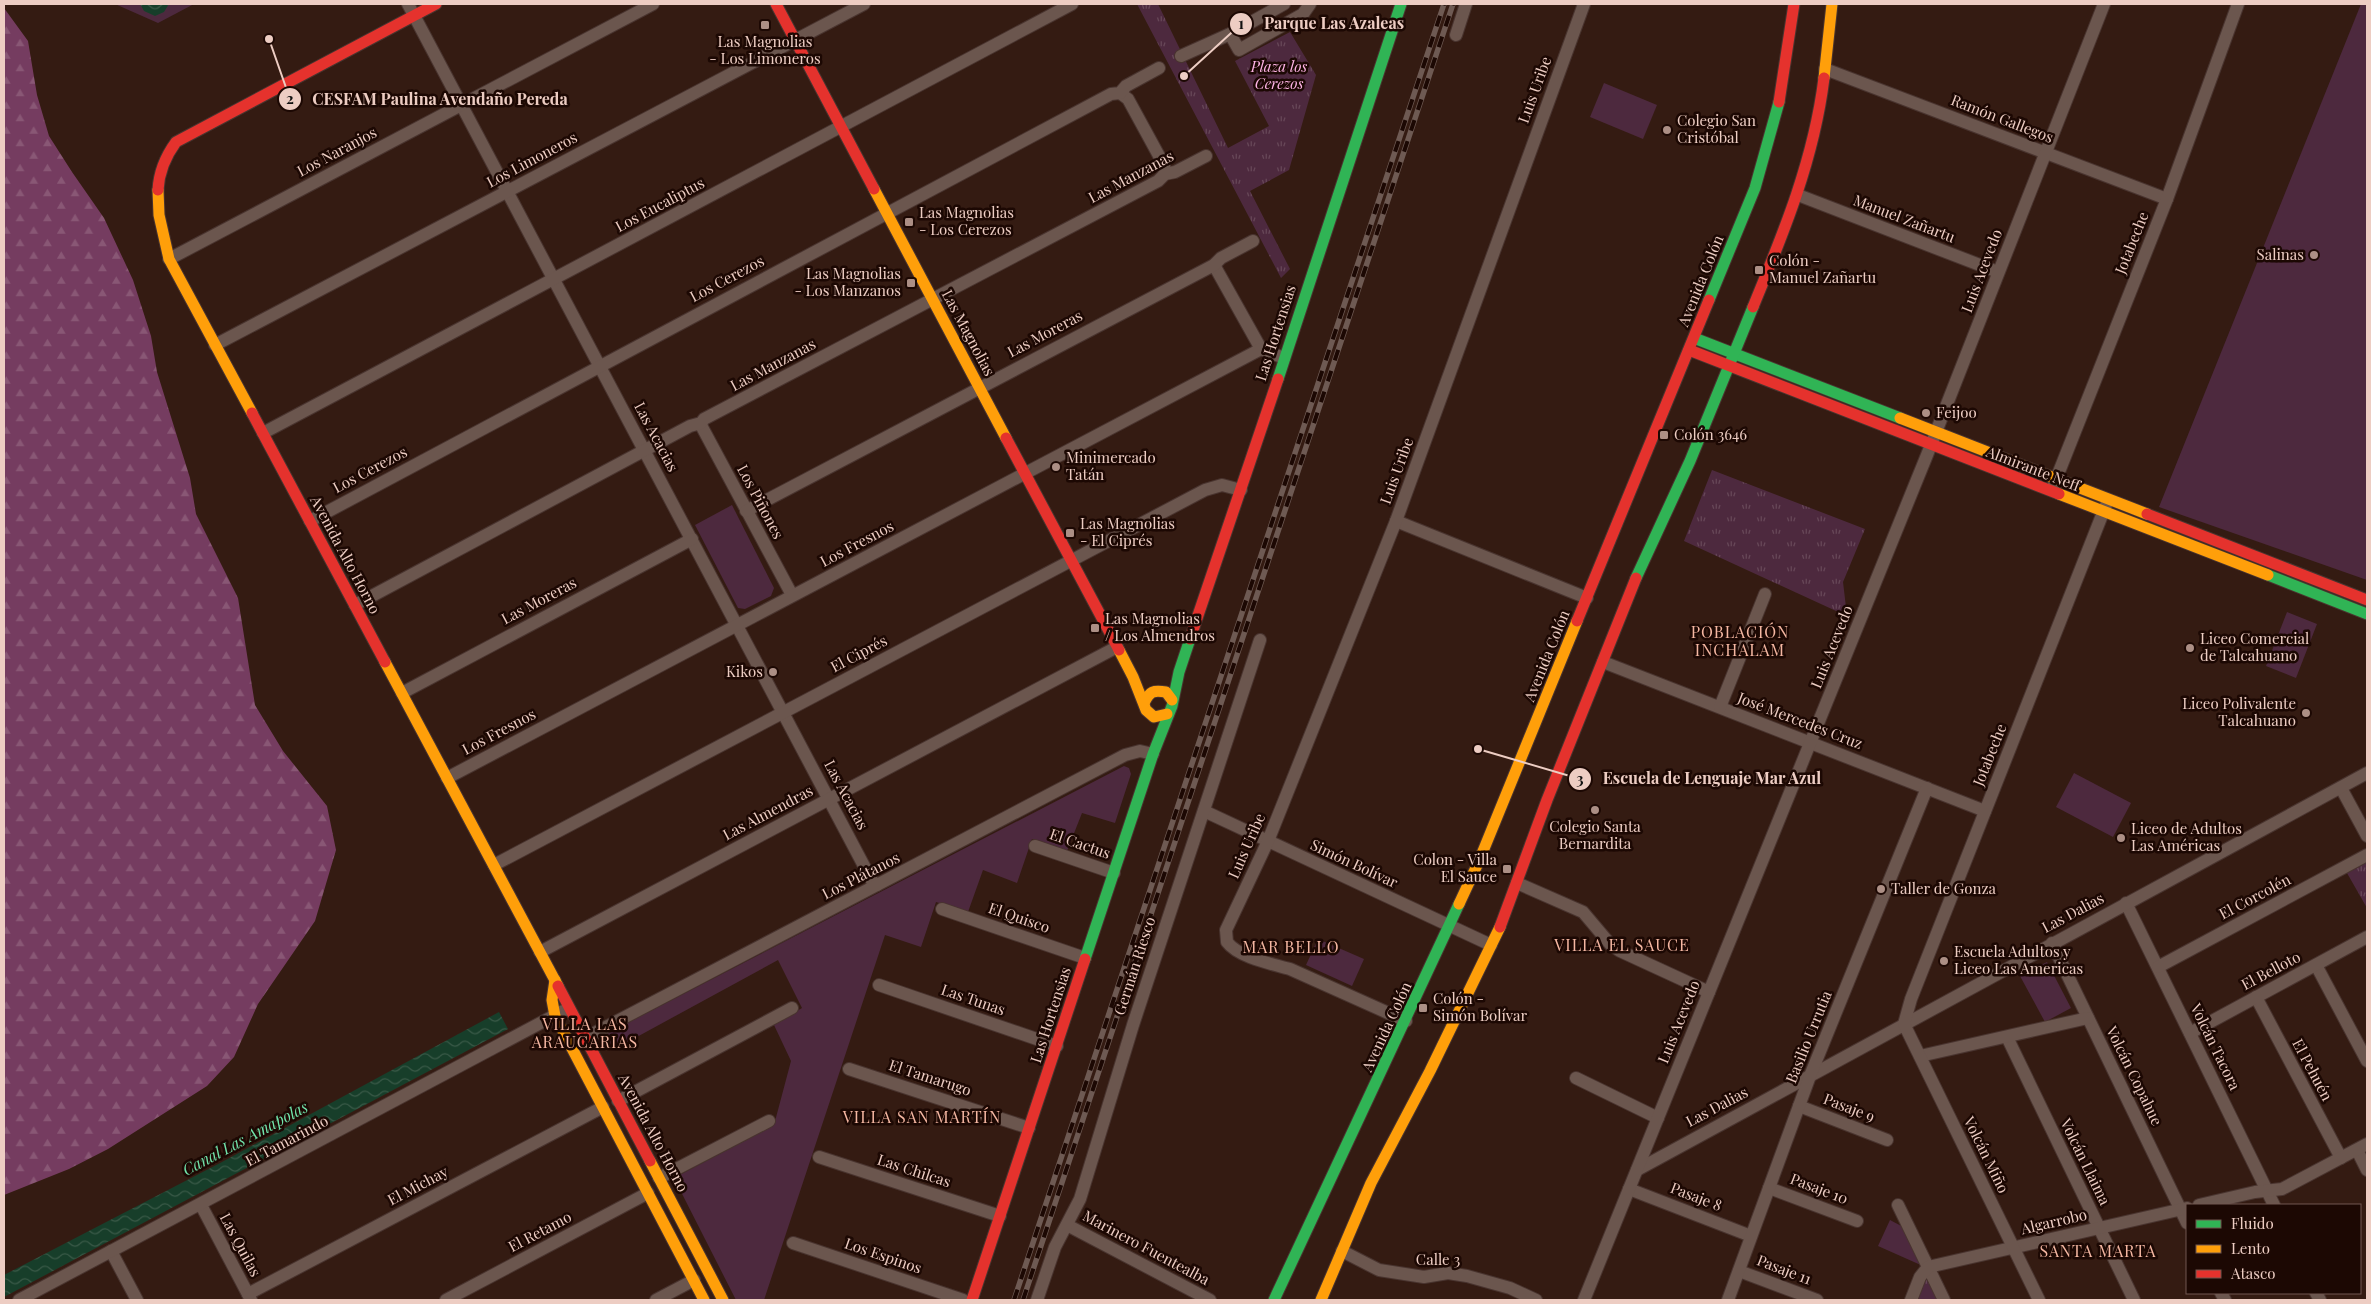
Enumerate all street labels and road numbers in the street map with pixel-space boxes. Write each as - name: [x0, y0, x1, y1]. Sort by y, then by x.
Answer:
- street label: Luis Uribe: [1513, 54, 1555, 126]
- street label: Ramón Gallegos: [1948, 89, 2056, 147]
- street label: Los Naranjos: [293, 122, 380, 180]
- street label: Los Limoneros: [483, 127, 580, 191]
- street label: Las Manzanas: [1084, 145, 1177, 207]
- street label: Los Eucaliptus: [611, 172, 708, 236]
- street label: Manuel Zañartu: [1851, 190, 1958, 247]
- street label: Jotabeche: [2109, 209, 2153, 278]
- street label: Luis Acevedo: [1956, 226, 2006, 315]
- street label: Avenida Colón: [1672, 232, 1728, 330]
- street label: Los Cerezos: [686, 250, 767, 306]
- street label: Las Hortensias: [1250, 282, 1300, 383]
- street label: Las Magnolias: [938, 286, 1000, 379]
- street label: Las Moreras: [1003, 305, 1086, 361]
- street label: Las Manzanas: [726, 333, 819, 395]
- street label: Las Acacias: [630, 398, 684, 475]
- street label: Luis Uribe: [1375, 435, 1417, 507]
- street label: Los Cerezos: [329, 441, 410, 497]
- street label: Almirante Neff: [1983, 441, 2084, 496]
- street label: Los Piñones: [733, 461, 789, 542]
- street label: Avenida Alto Horno: [306, 491, 385, 617]
- street label: Los Fresnos: [816, 515, 897, 571]
- street label: Las Moreras: [497, 572, 580, 628]
- street label: Luis Acevedo: [1805, 602, 1857, 691]
- street label: Avenida Colón: [1518, 607, 1574, 705]
- street label: El Ciprés: [827, 630, 890, 676]
- street label: José Mercedes Cruz: [1734, 687, 1866, 753]
- street label: Los Fresnos: [458, 703, 539, 759]
- street label: Jotabeche: [1967, 721, 2011, 790]
- street label: Las Acacias: [820, 756, 874, 833]
- street label: Las Almendras: [719, 780, 816, 844]
- street label: Luis Uribe: [1223, 810, 1269, 881]
- street label: El Cactus: [1047, 823, 1113, 863]
- street label: Simón Bolívar: [1308, 834, 1402, 892]
- street label: Los Plátanos: [818, 847, 903, 903]
- street label: El Corcolén: [2215, 869, 2294, 923]
- street label: Las Dalias: [2038, 887, 2107, 937]
- street label: El Quisco: [986, 897, 1053, 937]
- street label: Germán Riesco: [1109, 914, 1159, 1017]
- street label: El Belloto: [2237, 946, 2304, 994]
- street label: Las Hortensias: [1025, 964, 1075, 1065]
- street label: Luis Acevedo: [1652, 977, 1704, 1066]
- street label: Avenida Colón: [1356, 978, 1416, 1076]
- street label: Las Tunas: [939, 979, 1008, 1019]
- street label: Basilio Urrutia: [1780, 987, 1836, 1086]
- street label: Volcán Tacora: [2186, 999, 2246, 1094]
- street label: Volcán Copahue: [2102, 1022, 2168, 1129]
- street label: El Pehuén: [2288, 1035, 2338, 1104]
- street label: El Tamarugo: [887, 1054, 974, 1100]
- street label: Avenida Alto Horno: [614, 1069, 693, 1195]
- street label: Las Dalias: [1682, 1081, 1751, 1131]
- street label: Pasaje 9: [1821, 1088, 1878, 1126]
- street label: El Tamarindo: [242, 1110, 331, 1170]
- street label: Volcán Miño: [1959, 1112, 2014, 1196]
- street label: Volcán Llaima: [2056, 1114, 2116, 1209]
- street label: Las Chilcas: [875, 1149, 953, 1191]
- street label: El Michay: [384, 1161, 452, 1209]
- street label: Pasaje 10: [1788, 1168, 1851, 1208]
- street label: Pasaje 8: [1668, 1177, 1725, 1215]
- street label: Algarrobo: [2018, 1204, 2089, 1239]
- street label: Marinero Fuentealba: [1080, 1205, 1214, 1289]
- street label: El Retamo: [504, 1206, 575, 1256]
- street label: Las Quilas: [216, 1209, 266, 1280]
- street label: Los Espinos: [842, 1233, 925, 1278]
- street label: Calle 3: [1416, 1249, 1460, 1269]
- street label: Pasaje 11: [1754, 1250, 1815, 1289]

